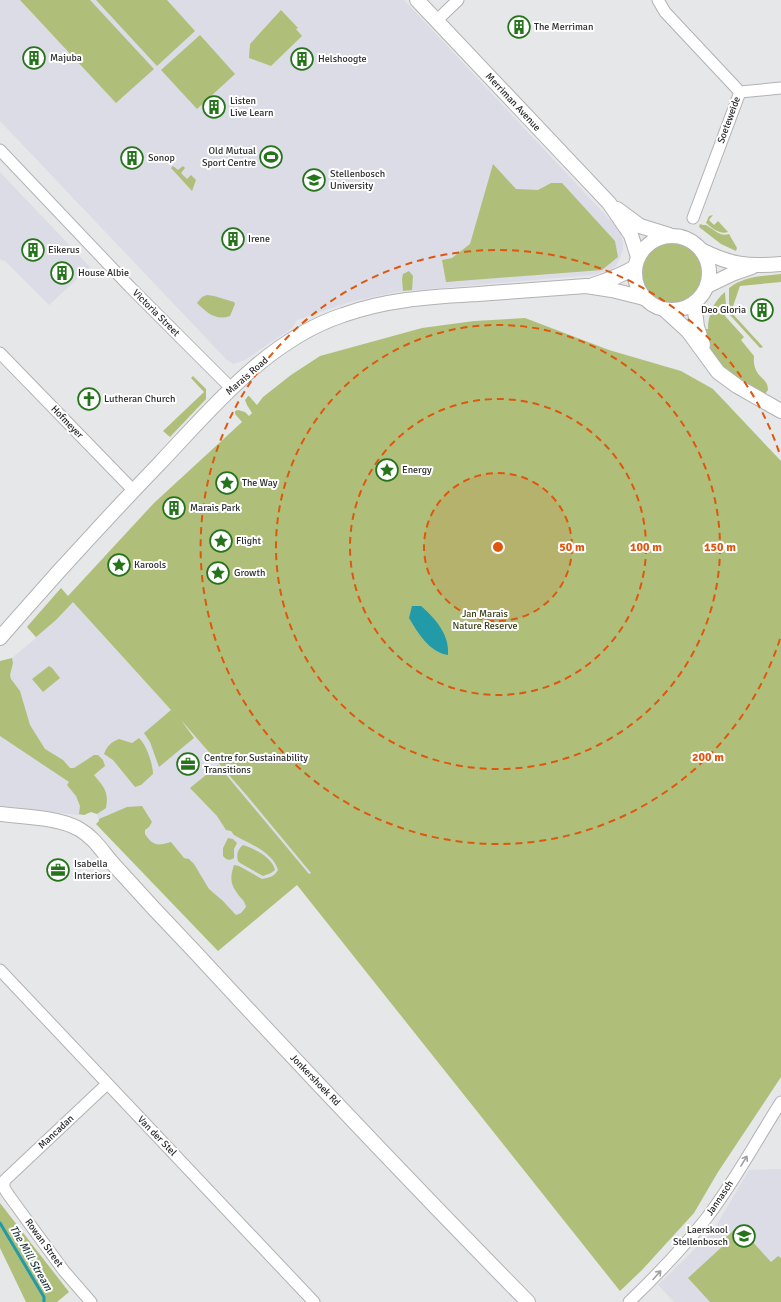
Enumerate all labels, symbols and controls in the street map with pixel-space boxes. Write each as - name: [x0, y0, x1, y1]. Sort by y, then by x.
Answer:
- building icon: The Merriman: [506, 14, 532, 40]
- place label: The Merriman: [534, 21, 593, 33]
- building icon: Majuba: [21, 45, 47, 71]
- building icon: Helshoogte: [289, 46, 315, 72]
- place label: Majuba: [50, 52, 82, 64]
- place label: Helshoogte: [318, 53, 367, 65]
- street label: Merriman Avenue: [483, 70, 543, 134]
- building icon: Listen Live Learn: [201, 94, 227, 120]
- place label: Listen Live Learn: [230, 95, 273, 119]
- street label: Soeteweide: [715, 95, 743, 145]
- sports icon: Old Mutual Sport Centre: [258, 144, 284, 170]
- building icon: Sonop: [119, 145, 145, 171]
- place label: Old Mutual Sport Centre: [202, 145, 256, 169]
- place label: Sonop: [148, 152, 175, 164]
- school or university icon: Stellenbosch University: [301, 167, 327, 193]
- place label: Stellenbosch University: [330, 168, 385, 192]
- building icon: Irene: [220, 226, 246, 252]
- place label: Irene: [248, 233, 270, 245]
- building icon: Eikerus: [20, 237, 46, 263]
- place label: Eikerus: [48, 244, 80, 256]
- building icon: House Albie: [49, 260, 75, 286]
- place label: House Albie: [78, 267, 129, 279]
- street label: Victoria Street: [130, 287, 182, 339]
- building icon: Deo Gloria: [749, 297, 775, 323]
- place label: Deo Gloria: [701, 304, 746, 316]
- street label: Marais Road: [223, 354, 271, 398]
- church icon: Lutheran Church: [76, 386, 102, 412]
- place label: Lutheran Church: [104, 393, 175, 405]
- street label: Hofmeyer: [48, 403, 86, 441]
- place icon: Energy: [374, 457, 400, 483]
- place label: Energy: [402, 464, 432, 476]
- place icon: The Way: [214, 470, 240, 496]
- place label: The Way: [242, 477, 278, 489]
- building icon: Marais Park: [161, 495, 187, 521]
- place label: Marais Park: [190, 502, 240, 514]
- place icon: Flight: [208, 528, 234, 554]
- place label: Flight: [236, 535, 262, 547]
- centre of rings: [491, 540, 505, 554]
- text: 50 m: [559, 540, 585, 555]
- text: 100 m: [630, 540, 662, 555]
- text: 150 m: [704, 540, 736, 555]
- place icon: Karools: [106, 552, 132, 578]
- place label: Karools: [134, 559, 167, 571]
- place icon: Growth: [205, 560, 231, 586]
- place label: Growth: [234, 567, 265, 579]
- park label: Jan Marais Nature Reserve: [452, 608, 518, 632]
- text: 200 m: [692, 750, 724, 765]
- office icon: Centre for Sustainability Transitions: [175, 751, 201, 777]
- place label: Centre for Sustainability Transitions: [204, 752, 308, 776]
- office icon: Isabella Interiors: [45, 857, 71, 883]
- place label: Isabella Interiors: [74, 858, 111, 882]
- street label: Jonkershoek Rd: [287, 1052, 343, 1108]
- street label: Mancadan: [36, 1113, 76, 1151]
- street label: Van der Stel: [135, 1113, 179, 1159]
- one-way arrow: [740, 1156, 748, 1167]
- street label: Jannasch: [704, 1178, 736, 1218]
- street label: Rowan Street: [22, 1216, 66, 1270]
- water label: The Mill Stream: [7, 1223, 56, 1294]
- school or university icon: Laerskool Stellenbosch: [731, 1223, 757, 1249]
- place label: Laerskool Stellenbosch: [673, 1224, 728, 1248]
- one-way arrow: [652, 1270, 662, 1280]

